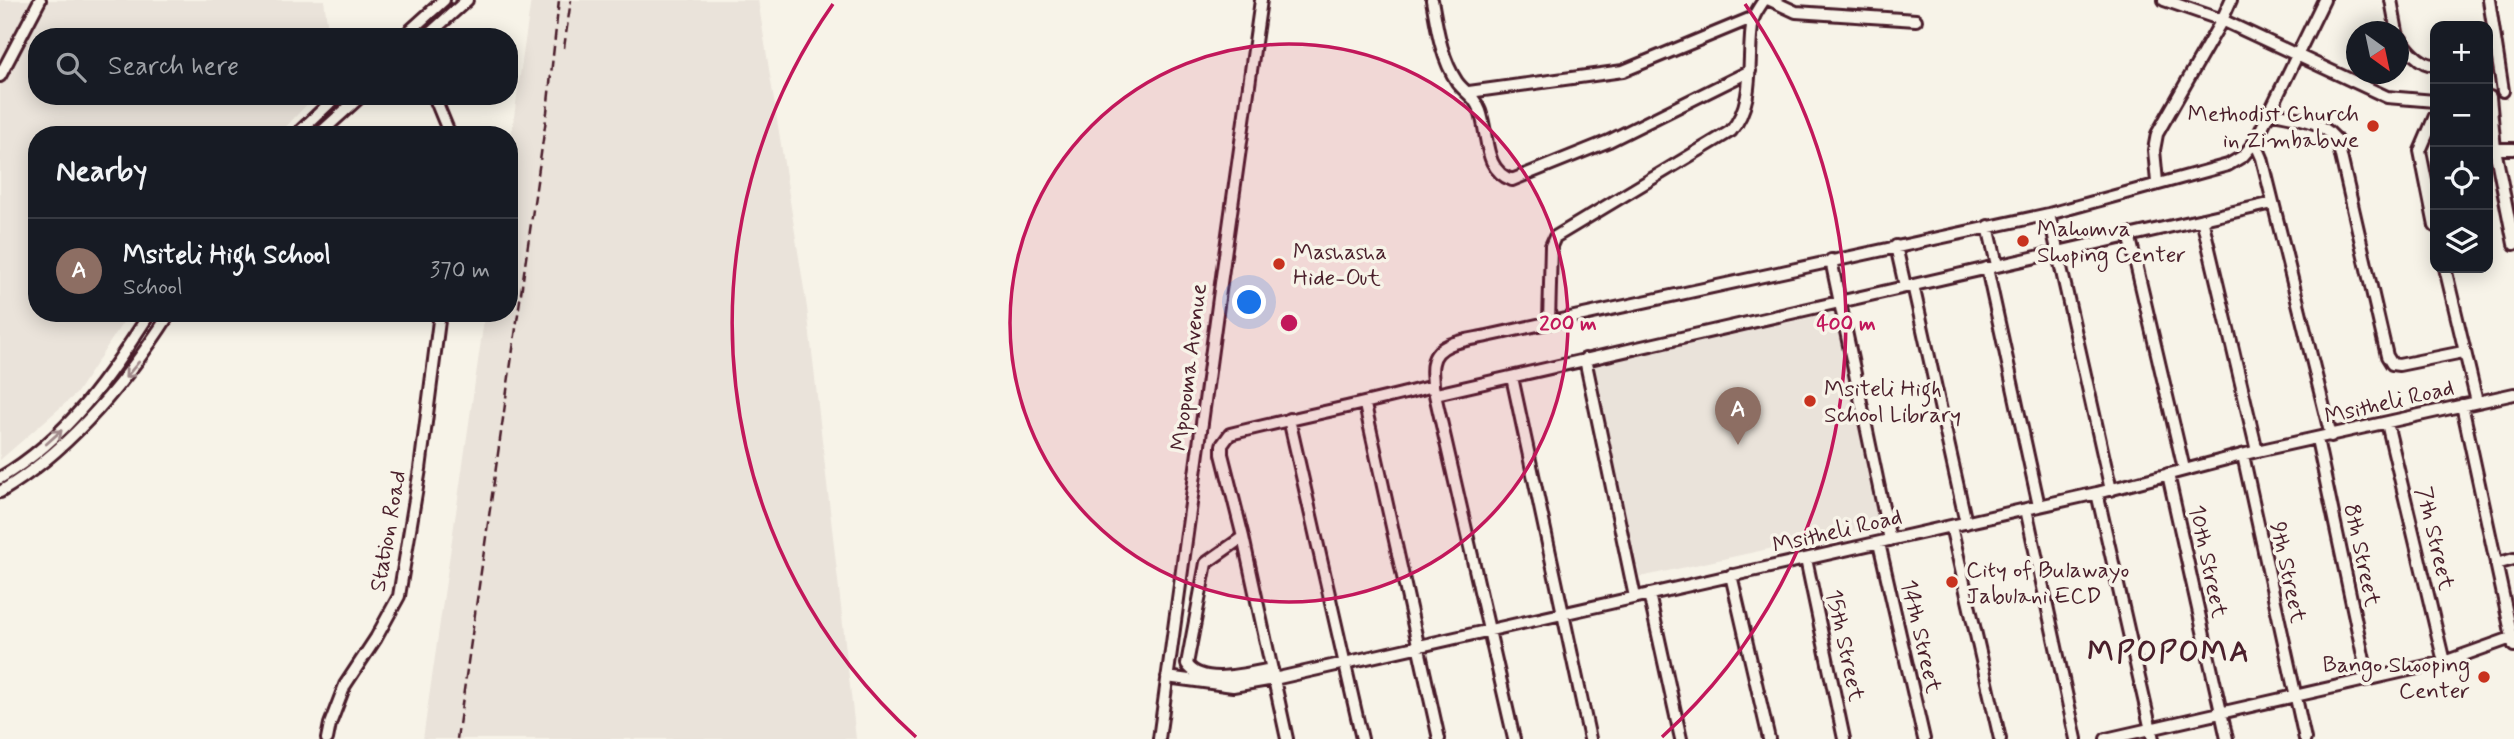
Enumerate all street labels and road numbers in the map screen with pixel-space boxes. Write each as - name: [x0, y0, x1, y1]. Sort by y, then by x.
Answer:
- street label: Mpopoma Avenue: [1165, 282, 1215, 453]
- street label: Msitheli Road: [2322, 373, 2457, 432]
- street label: Station Road: [364, 468, 414, 594]
- street label: 7th Street: [2408, 484, 2461, 594]
- street label: 8th Street: [2336, 501, 2387, 610]
- street label: Msitheli Road: [1770, 502, 1905, 561]
- street label: 10th Street: [2180, 502, 2234, 621]
- street label: 9th Street: [2262, 519, 2312, 626]
- street label: 14th Street: [1892, 577, 1948, 697]
- street label: 15th Street: [1818, 587, 1871, 705]

